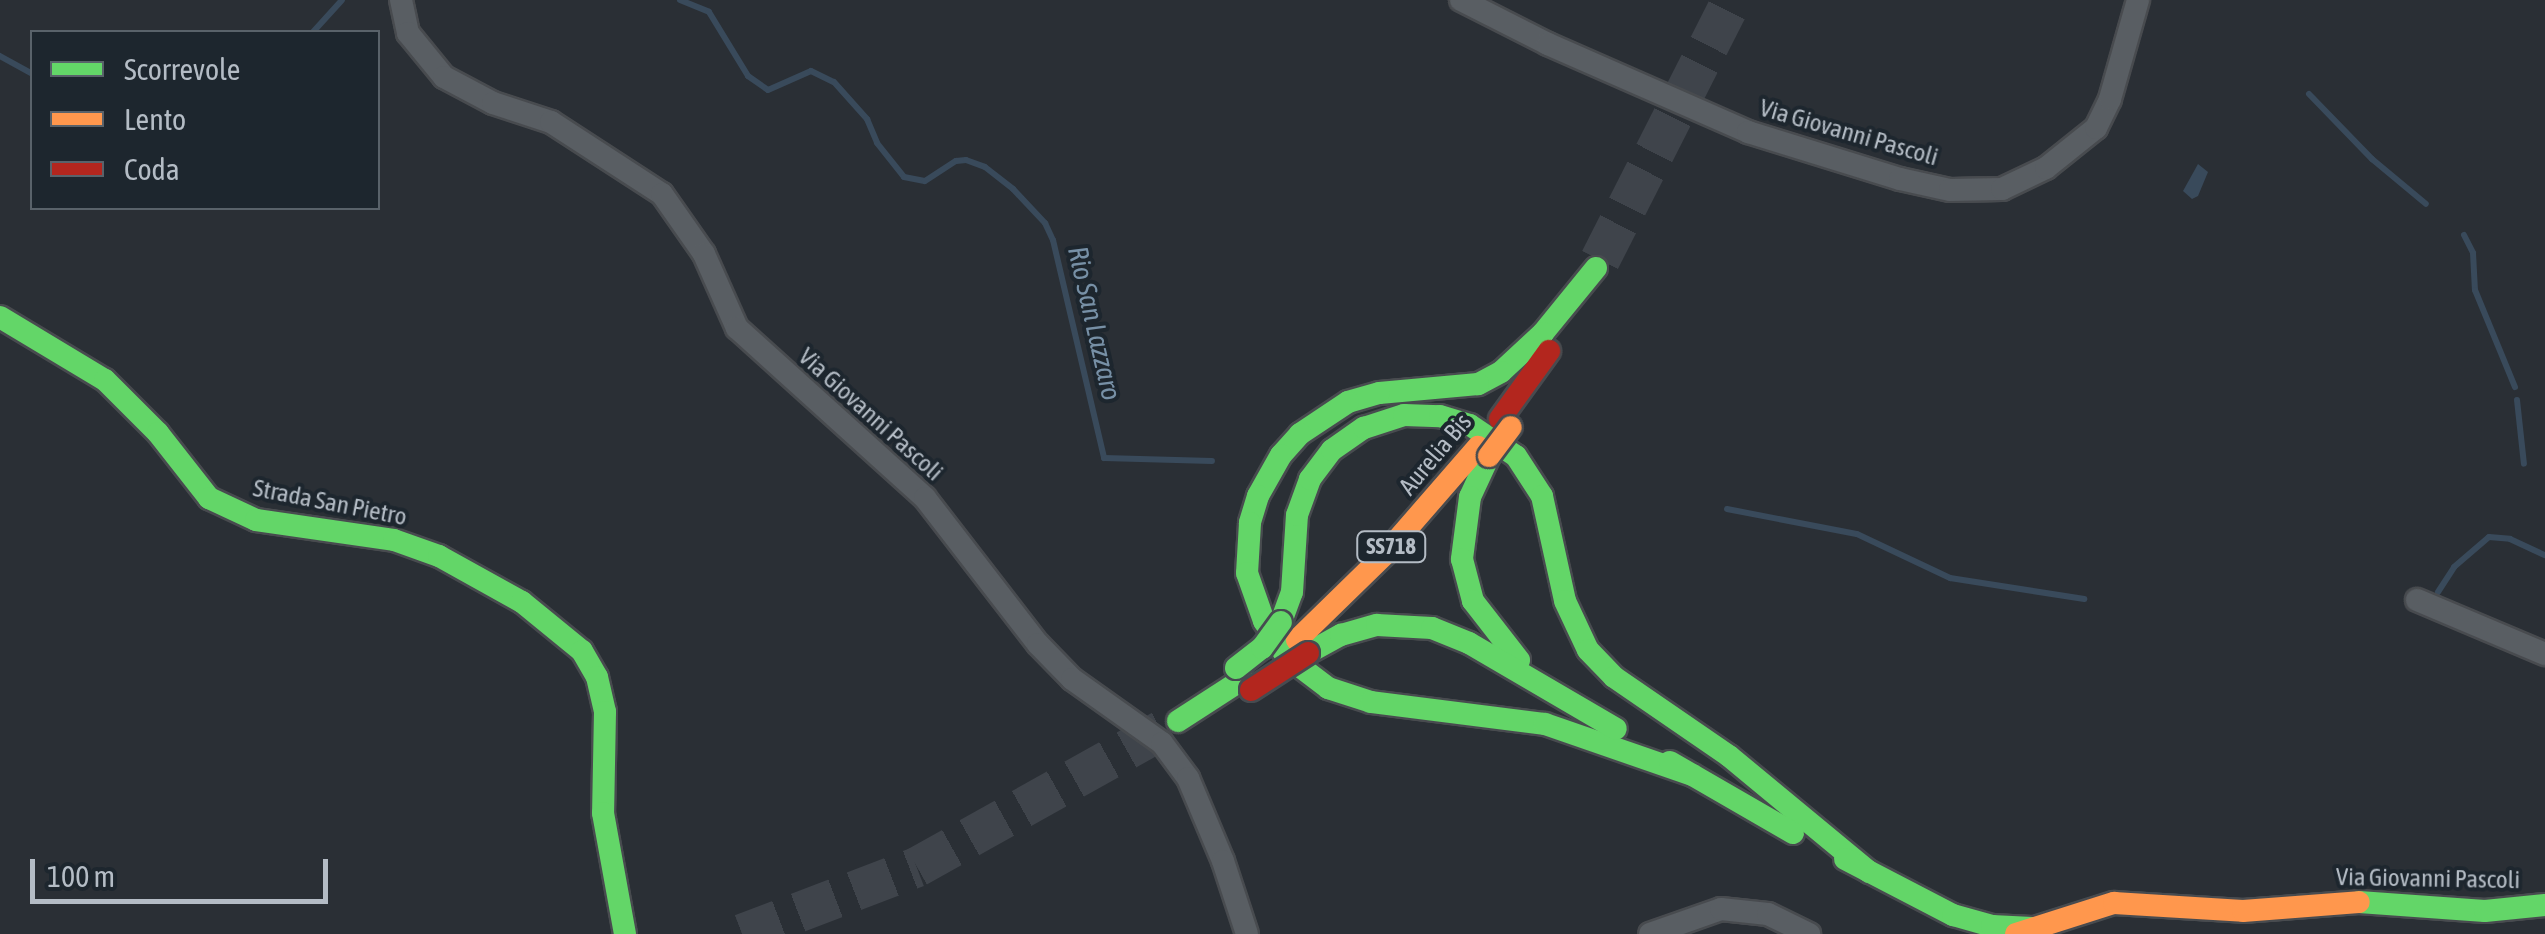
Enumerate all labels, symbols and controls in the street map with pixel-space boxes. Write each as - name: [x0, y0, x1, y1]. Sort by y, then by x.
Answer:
- legend: [30, 30, 380, 210]
- text: Scorrevole: [124, 52, 240, 86]
- street label: Via Giovanni Pascoli: [1756, 92, 1942, 172]
- text: Lento: [124, 102, 186, 136]
- text: Coda: [124, 152, 180, 186]
- water label: Rio San Lazzaro: [1061, 243, 1129, 403]
- street label: Via Giovanni Pascoli: [793, 341, 949, 487]
- street label: Aurelia Bis: [1392, 407, 1478, 501]
- street label: Strada San Pietro: [251, 472, 409, 532]
- road number: SS718: [1356, 530, 1426, 564]
- scale bar: [35, 839, 332, 901]
- text: 100 m: [47, 859, 115, 893]
- street label: Via Giovanni Pascoli: [2336, 861, 2520, 895]

